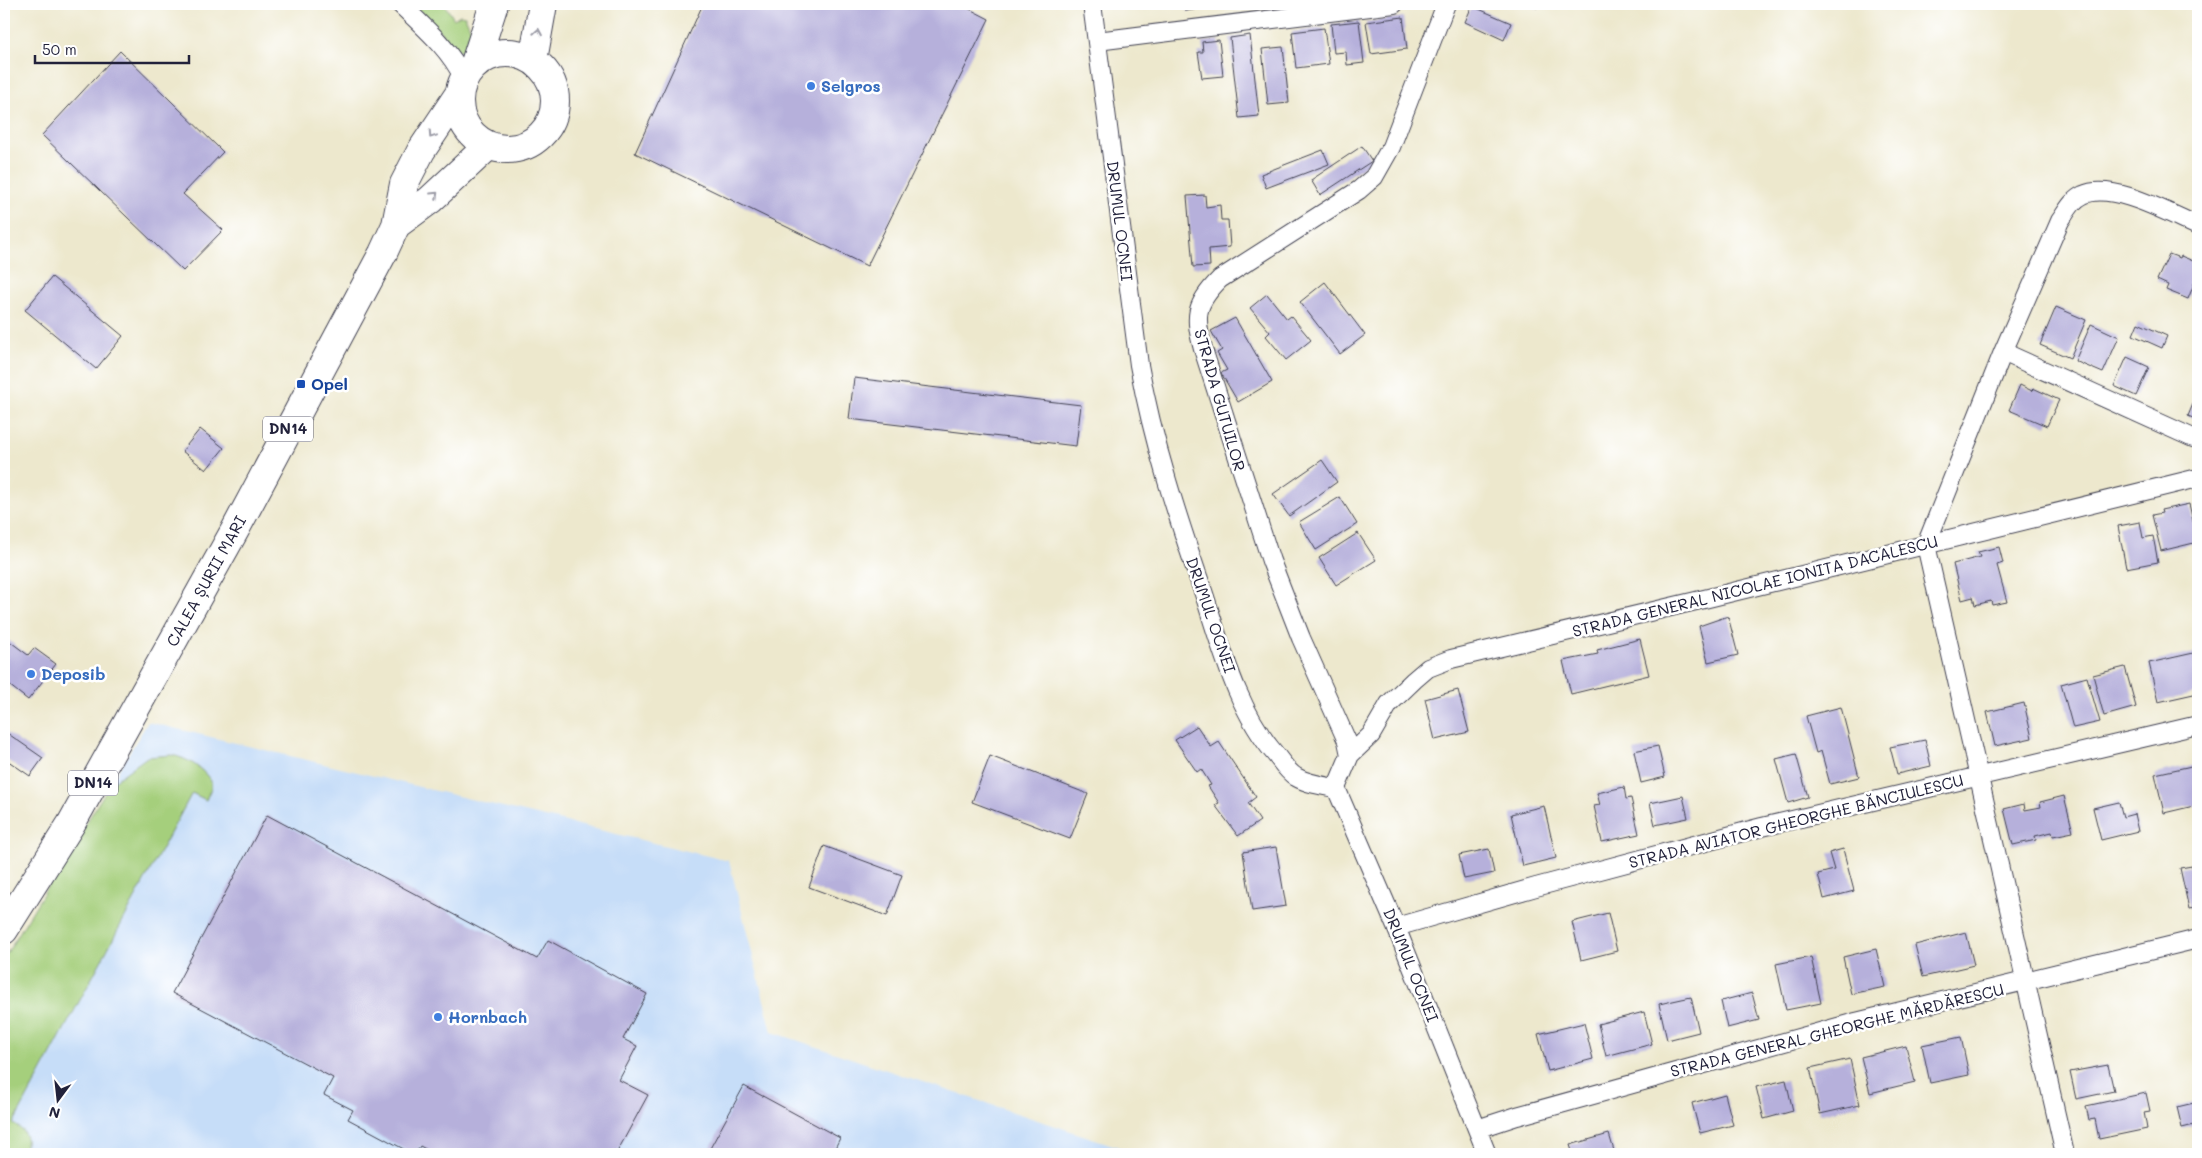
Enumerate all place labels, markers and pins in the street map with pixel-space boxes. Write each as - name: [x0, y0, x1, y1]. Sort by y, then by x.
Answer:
- place label: Selgros: [821, 75, 881, 96]
- marker: Selgros: [805, 80, 817, 92]
- place label: Opel: [311, 373, 348, 394]
- marker: Opel: [295, 378, 307, 390]
- place label: Deposib: [41, 663, 105, 684]
- marker: Deposib: [25, 668, 37, 680]
- place label: Hornbach: [448, 1006, 527, 1027]
- marker: Hornbach: [432, 1011, 444, 1023]

